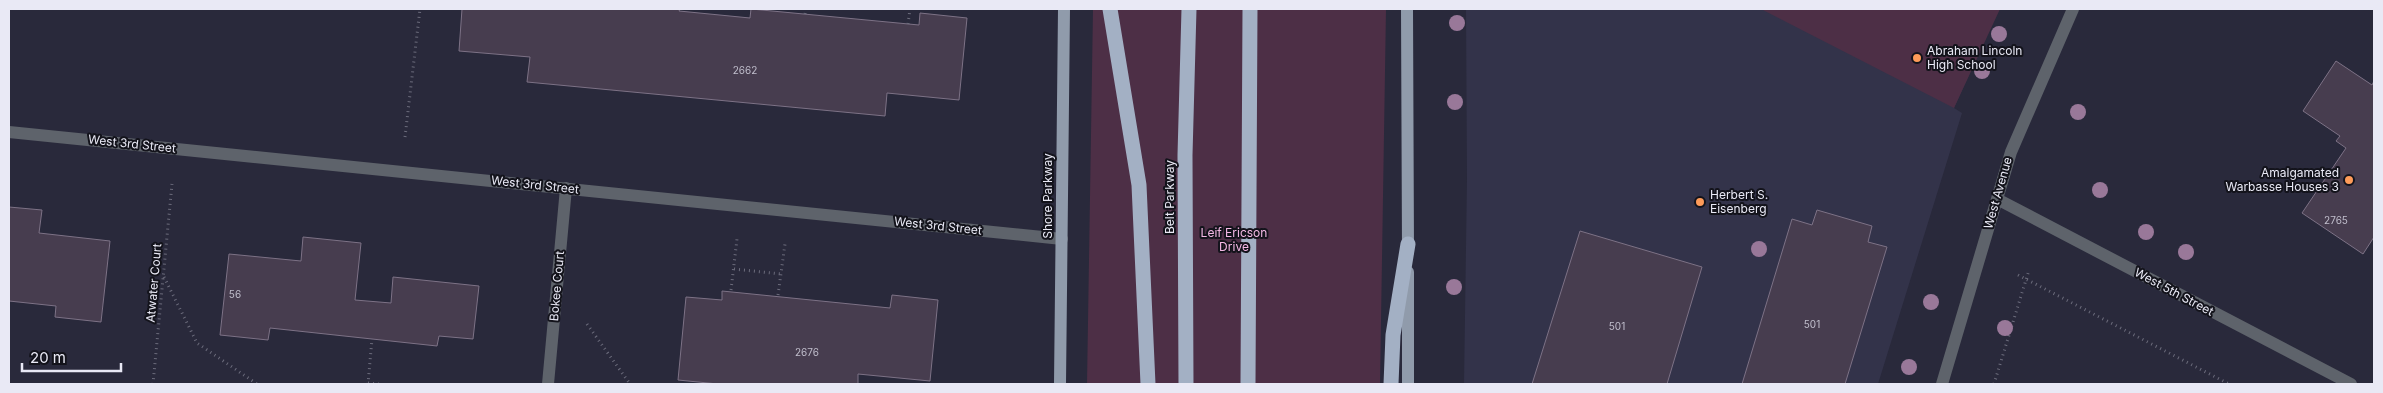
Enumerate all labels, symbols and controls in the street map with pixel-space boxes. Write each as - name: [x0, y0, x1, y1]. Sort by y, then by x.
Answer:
- place label: Abraham Lincoln High School: [1927, 43, 2022, 72]
- marker: Abraham Lincoln High School: [1911, 52, 1923, 64]
- house number: 2662: [733, 64, 757, 76]
- street label: West 3rd Street: [87, 131, 177, 156]
- street label: Shore Parkway: [1040, 153, 1055, 239]
- street label: West Avenue: [1980, 155, 2015, 230]
- street label: Belt Parkway: [1162, 160, 1177, 234]
- place label: Amalgamated Warbasse Houses 3: [2225, 165, 2339, 194]
- street label: West 3rd Street: [490, 172, 580, 197]
- marker: Amalgamated Warbasse Houses 3: [2343, 174, 2355, 186]
- place label: Herbert S. Eisenberg: [1710, 187, 1768, 216]
- marker: Herbert S. Eisenberg: [1694, 196, 1706, 208]
- street label: West 3rd Street: [893, 213, 983, 238]
- house number: 2765: [2324, 214, 2348, 226]
- park label: Leif Ericson Drive: [1201, 225, 1267, 254]
- street label: Atwater Court: [143, 243, 164, 323]
- street label: Bokee Court: [546, 250, 567, 322]
- street label: West 5th Street: [2132, 264, 2216, 319]
- house number: 56: [229, 288, 241, 300]
- house number: 501: [1804, 318, 1820, 330]
- house number: 501: [1609, 320, 1625, 332]
- scale bar: [22, 340, 121, 372]
- house number: 2676: [795, 346, 819, 358]
- text: 20 m: [30, 348, 66, 367]

